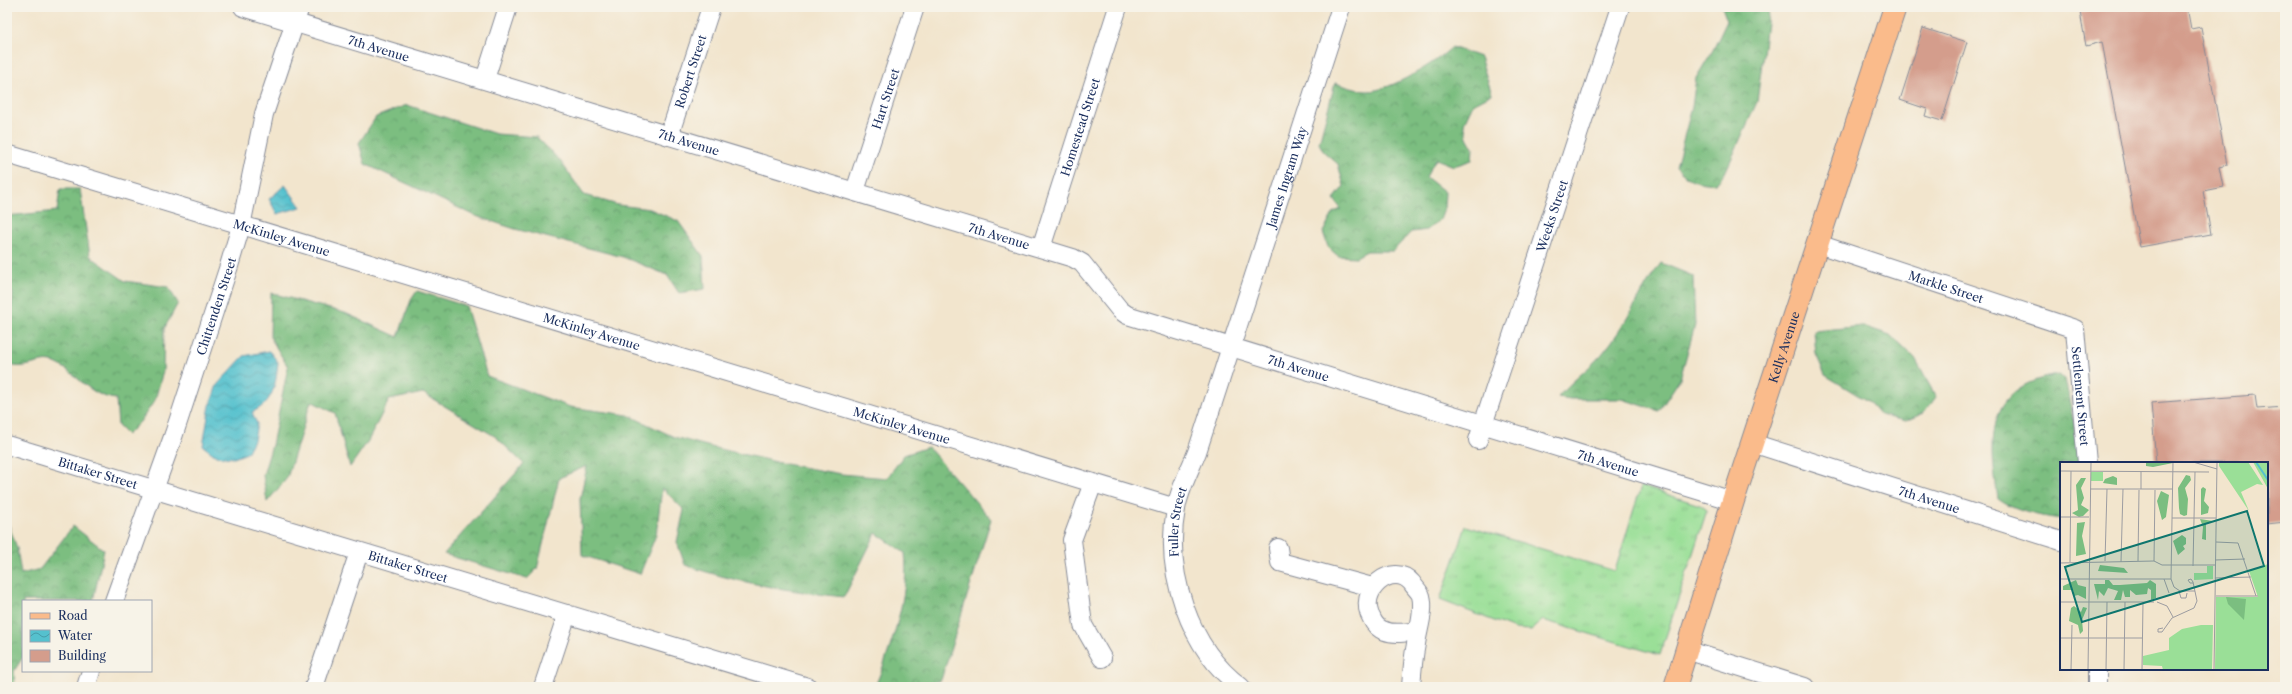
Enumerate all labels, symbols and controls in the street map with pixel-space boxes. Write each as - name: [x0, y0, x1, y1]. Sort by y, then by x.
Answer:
- street label: 7th Avenue: [347, 32, 412, 64]
- street label: Robert Street: [671, 32, 709, 110]
- street label: Hart Street: [868, 66, 902, 131]
- street label: Homestead Street: [1057, 75, 1103, 178]
- street label: James Ingram Way: [1262, 124, 1310, 231]
- street label: 7th Avenue: [657, 126, 722, 158]
- street label: Weeks Street: [1532, 177, 1571, 255]
- street label: McKinley Avenue: [231, 215, 332, 259]
- street label: 7th Avenue: [967, 219, 1032, 252]
- street label: Chittenden Street: [193, 255, 239, 357]
- street label: Markle Street: [1907, 267, 1986, 306]
- street label: McKinley Avenue: [542, 309, 642, 353]
- street label: Kelly Avenue: [1765, 309, 1802, 385]
- street label: Settlement Street: [2069, 346, 2093, 447]
- street label: 7th Avenue: [1266, 351, 1331, 384]
- street label: McKinley Avenue: [852, 403, 952, 447]
- street label: 7th Avenue: [1576, 446, 1641, 479]
- street label: Bittaker Street: [56, 453, 140, 492]
- inset map: [2060, 462, 2268, 670]
- street label: 7th Avenue: [1897, 483, 1962, 516]
- street label: Fuller Street: [1165, 484, 1189, 558]
- street label: Bittaker Street: [367, 547, 450, 585]
- legend: [22, 600, 152, 672]
- text: Road: [58, 608, 88, 623]
- text: Water: [57, 628, 92, 643]
- text: Building: [58, 648, 106, 663]

